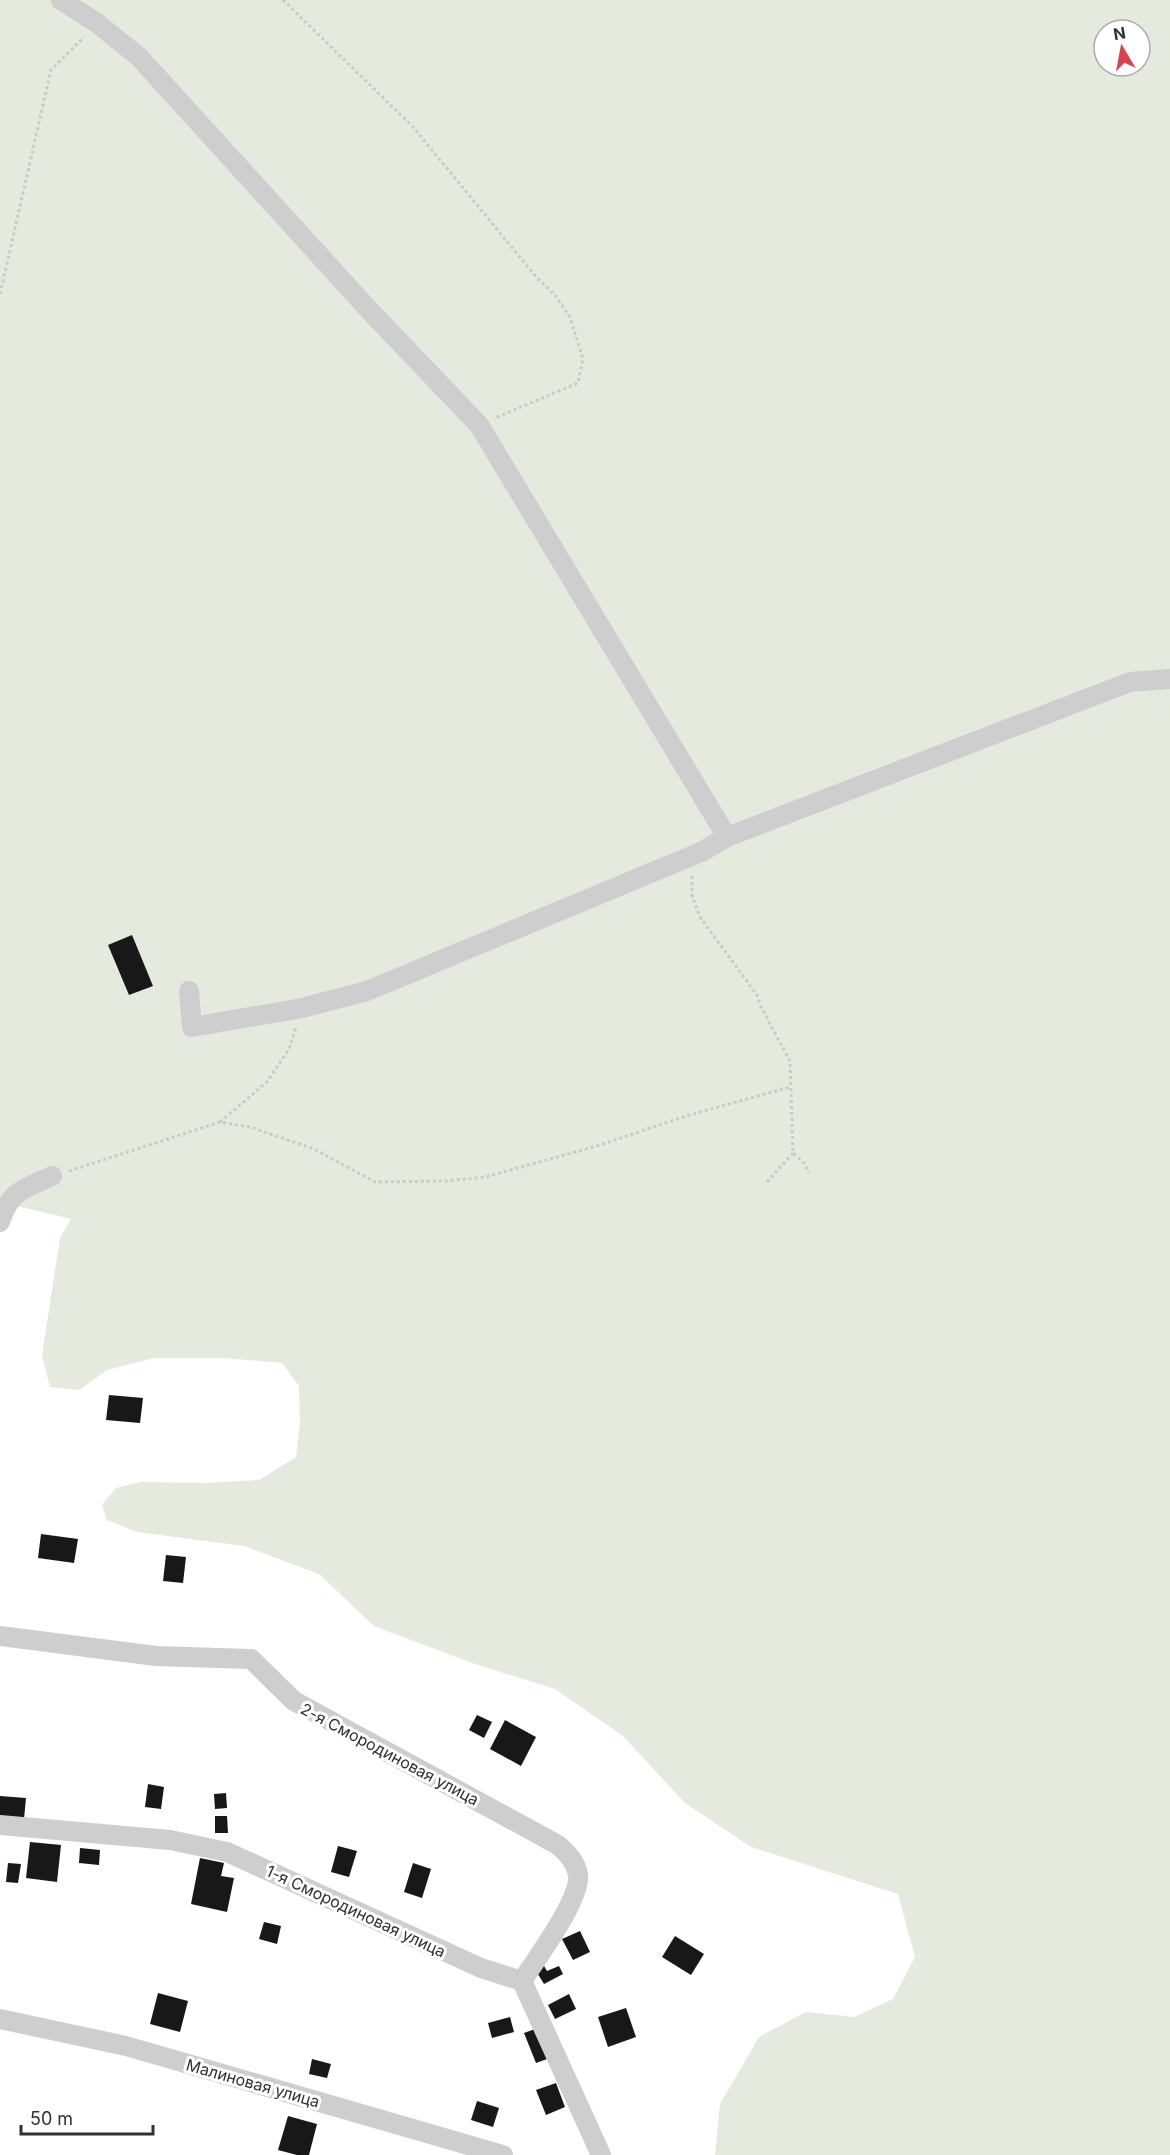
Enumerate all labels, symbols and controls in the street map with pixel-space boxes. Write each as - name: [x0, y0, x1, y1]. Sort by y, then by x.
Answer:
- north arrow: [1092, 18, 1152, 78]
- text: N: [1112, 22, 1127, 44]
- street label: 2-я Смородиновая улица: [297, 1698, 483, 1810]
- street label: 1-я Смородиновая улица: [263, 1861, 449, 1961]
- street label: Малиновая улица: [184, 2054, 322, 2112]
- scale bar: [21, 2098, 153, 2136]
- text: 50 m: [30, 2108, 73, 2129]

